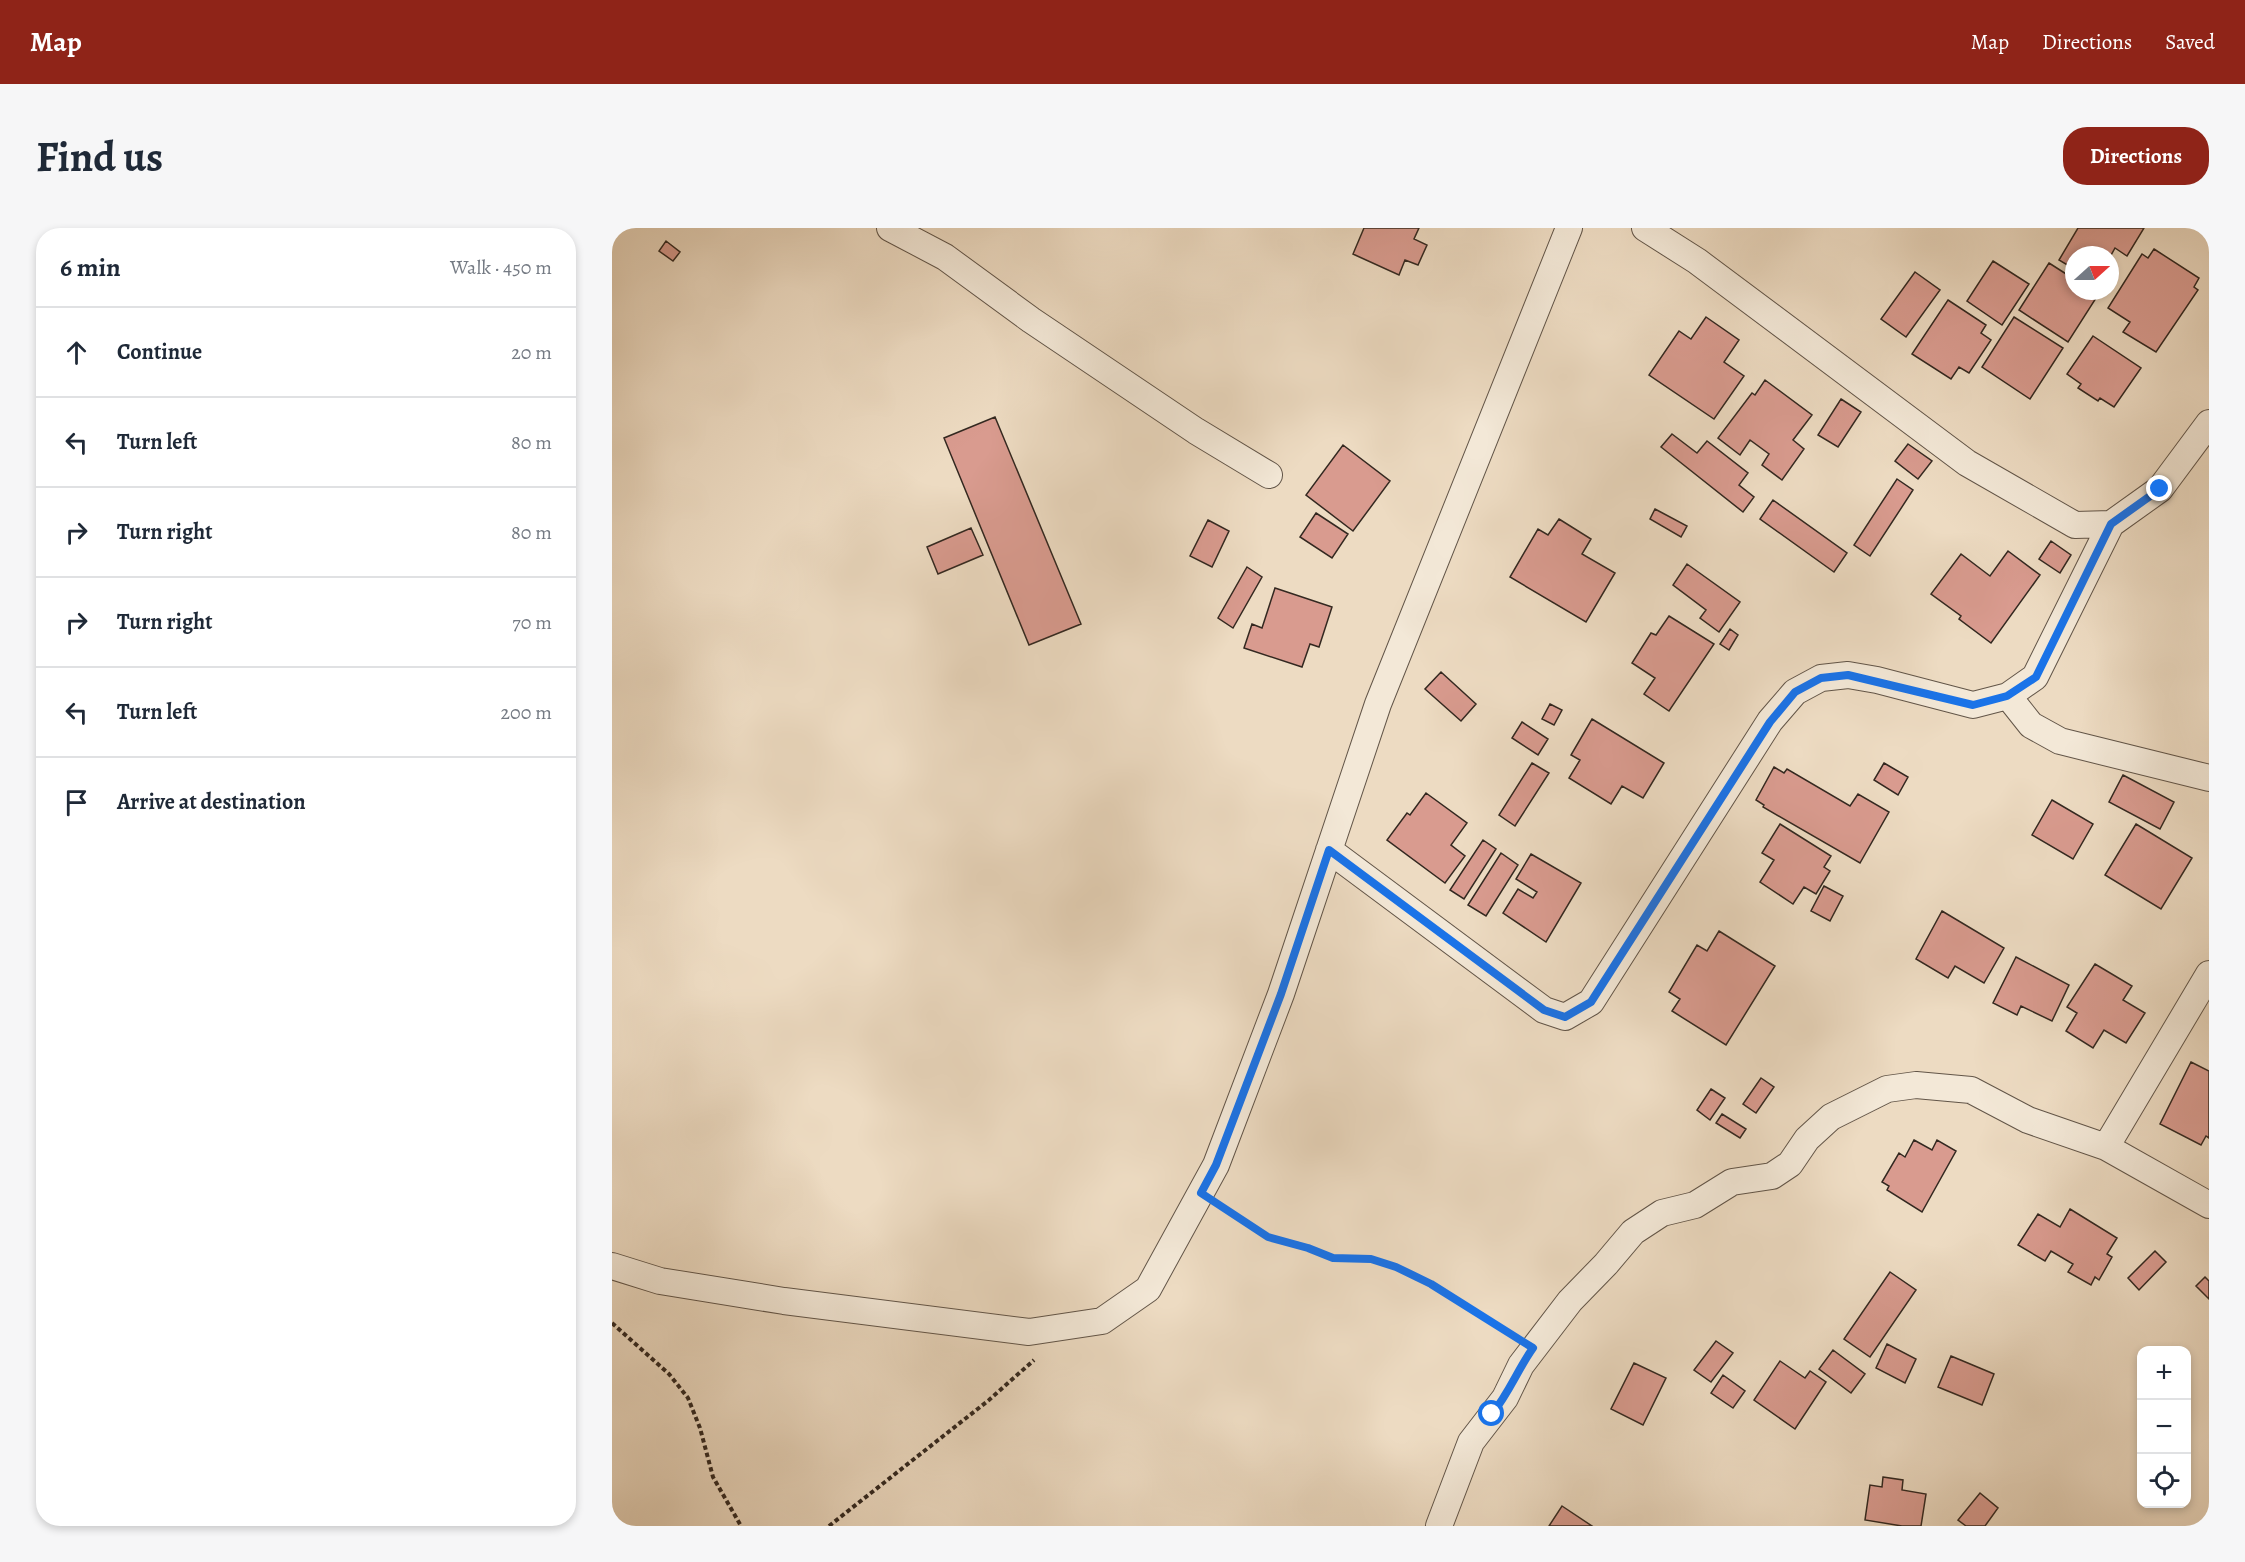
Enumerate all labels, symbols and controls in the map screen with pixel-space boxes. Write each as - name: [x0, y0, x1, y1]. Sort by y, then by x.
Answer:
- text: Map: [30, 23, 82, 61]
- text: Map: [1971, 28, 2009, 56]
- text: Directions: [2042, 28, 2132, 56]
- text: Saved: [2165, 28, 2215, 56]
- button: Directions: [2063, 127, 2209, 185]
- text: Find us: [36, 128, 163, 185]
- north arrow: [2065, 246, 2119, 300]
- text: 6 min: [60, 250, 121, 285]
- text: Walk · 450 m: [450, 254, 552, 281]
- icon: ahead: [60, 336, 93, 369]
- text: Continue: [117, 337, 202, 367]
- text: 20 m: [511, 339, 552, 366]
- icon: left: [60, 426, 93, 459]
- text: Turn left: [117, 427, 197, 457]
- text: 80 m: [511, 429, 552, 456]
- route end: [2146, 475, 2172, 501]
- icon: right: [60, 516, 93, 549]
- text: Turn right: [117, 517, 213, 547]
- text: 80 m: [511, 519, 552, 546]
- icon: right: [60, 606, 93, 639]
- text: Turn right: [117, 607, 213, 637]
- text: 70 m: [512, 609, 552, 636]
- icon: left: [60, 696, 93, 729]
- text: Turn left: [117, 697, 197, 727]
- text: 200 m: [501, 699, 552, 726]
- icon: arrive: [60, 786, 93, 819]
- text: Arrive at destination: [117, 787, 306, 817]
- map controls: [2137, 1346, 2191, 1508]
- button: +: [2137, 1346, 2191, 1400]
- route start: [1478, 1400, 1504, 1426]
- button: −: [2137, 1400, 2191, 1454]
- button: locate: [2137, 1454, 2191, 1508]

